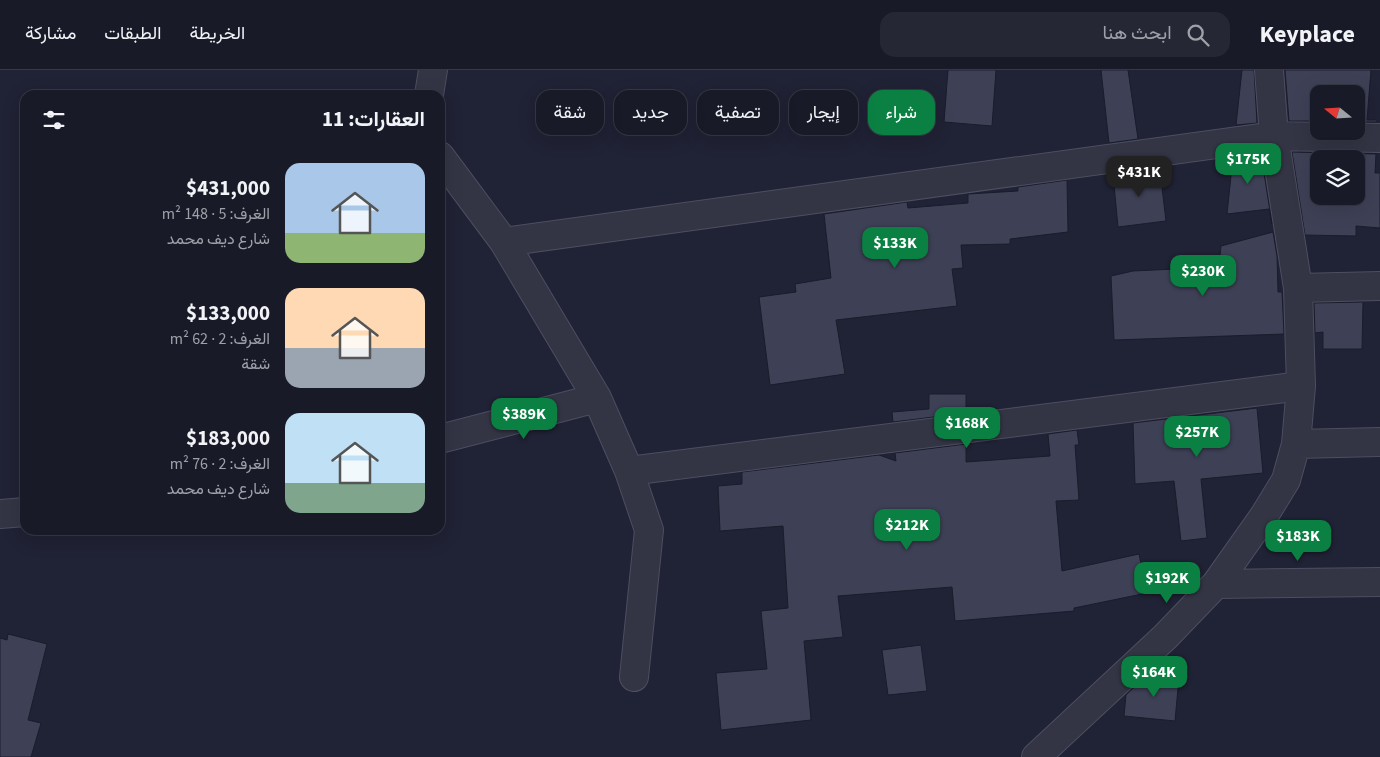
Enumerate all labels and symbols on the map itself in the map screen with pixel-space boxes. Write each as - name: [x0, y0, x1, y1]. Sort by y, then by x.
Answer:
- north arrow: [1310, 85, 1365, 140]
- pin: $175K: [1213, 142, 1283, 185]
- pin: $431K: [1104, 156, 1174, 198]
- pin: $133K: [860, 226, 930, 269]
- pin: $230K: [1168, 254, 1238, 297]
- pin: $389K: [489, 398, 559, 440]
- pin: $168K: [932, 406, 1002, 449]
- pin: $257K: [1162, 416, 1232, 458]
- pin: $212K: [872, 508, 942, 551]
- pin: $183K: [1263, 520, 1333, 562]
- pin: $192K: [1132, 562, 1202, 604]
- pin: $164K: [1119, 656, 1189, 698]

